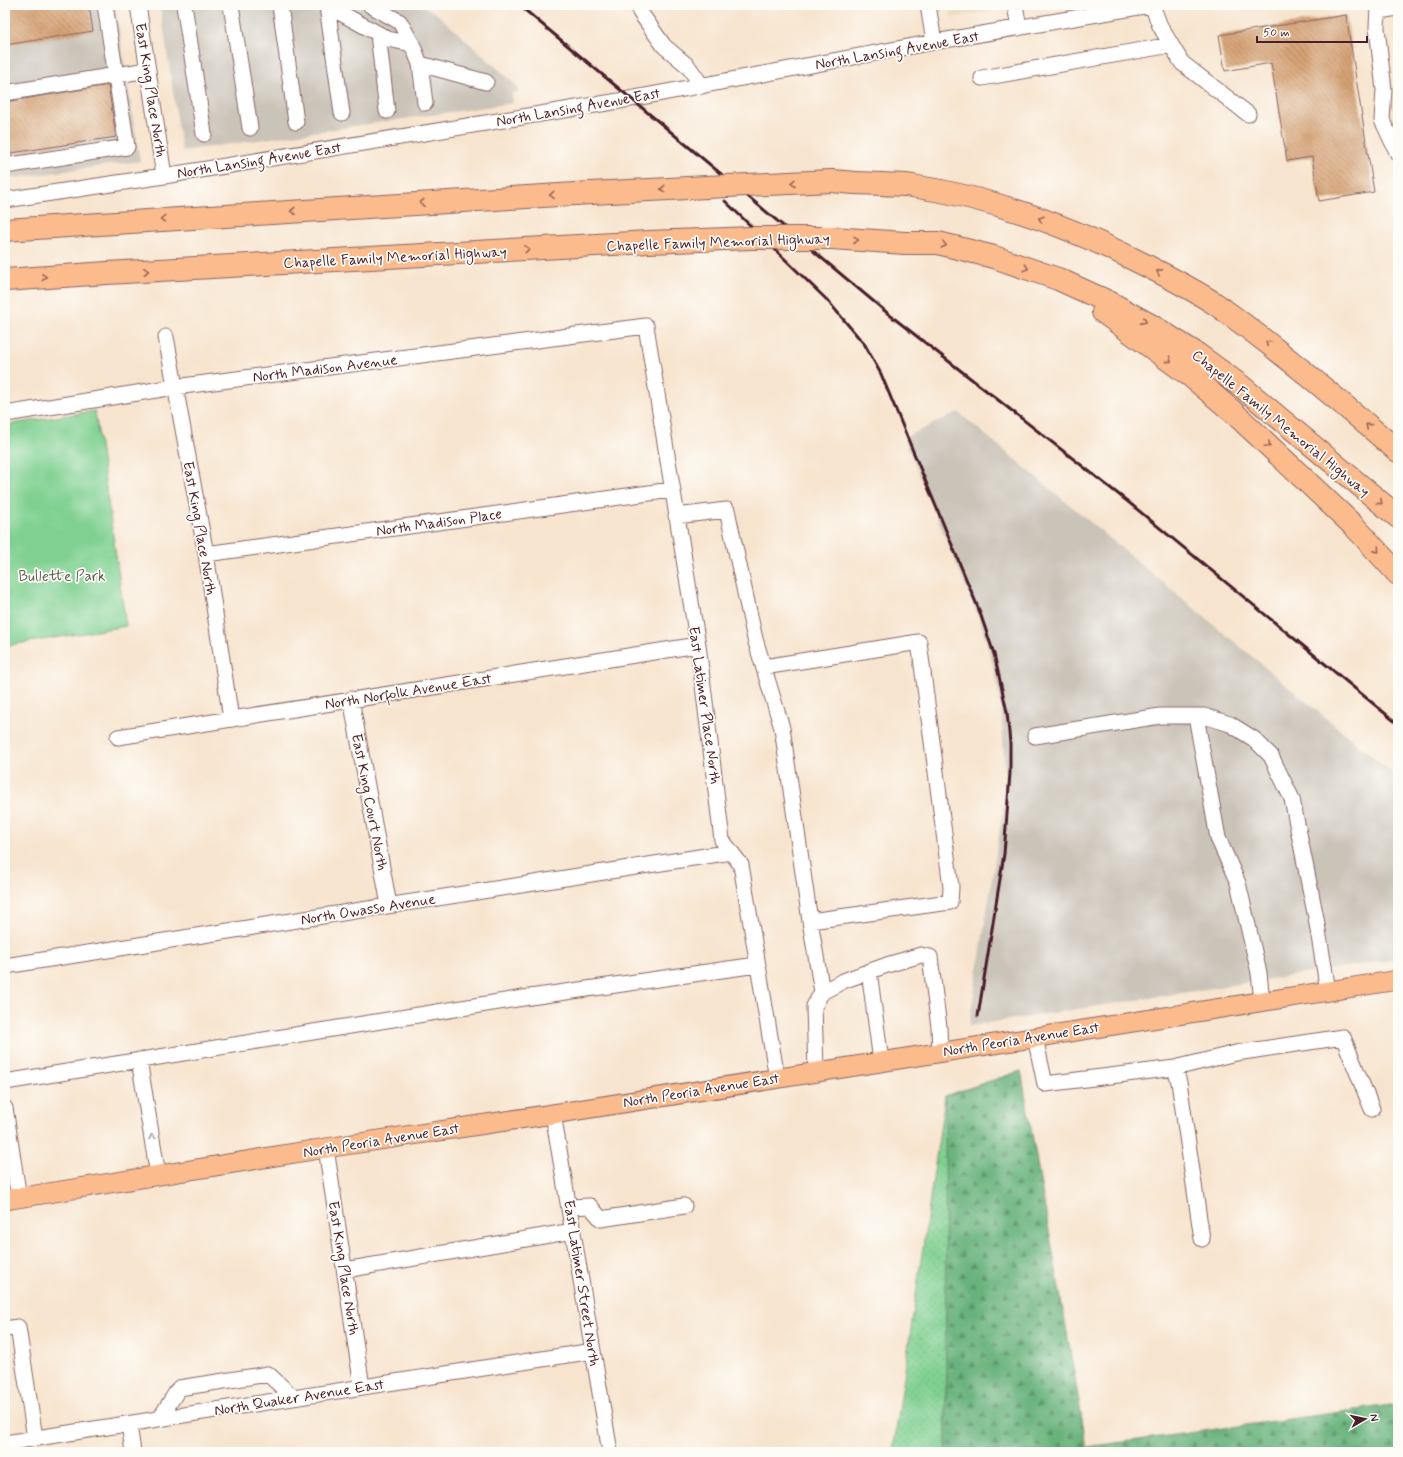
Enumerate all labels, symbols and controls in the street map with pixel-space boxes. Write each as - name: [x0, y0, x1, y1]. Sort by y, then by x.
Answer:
- scale bar: [1257, 18, 1367, 44]
- street label: East King Place North: [129, 22, 170, 159]
- text: 50 m: [1263, 25, 1290, 41]
- street label: North Lansing Avenue East: [814, 27, 981, 76]
- street label: North Lansing Avenue East: [495, 84, 662, 133]
- street label: North Lansing Avenue East: [176, 138, 344, 185]
- one-way arrow: [790, 179, 796, 187]
- one-way arrow: [660, 185, 666, 193]
- one-way arrow: [549, 191, 555, 200]
- one-way arrow: [419, 199, 425, 208]
- one-way arrow: [290, 207, 296, 216]
- one-way arrow: [160, 215, 166, 223]
- one-way arrow: [1037, 215, 1044, 223]
- street label: Chapelle Family Memorial Highway: [606, 229, 830, 258]
- one-way arrow: [853, 235, 859, 244]
- one-way arrow: [941, 240, 947, 248]
- street label: Chapelle Family Memorial Highway: [283, 242, 507, 275]
- one-way arrow: [524, 245, 530, 253]
- one-way arrow: [1022, 264, 1029, 272]
- one-way arrow: [143, 266, 149, 275]
- one-way arrow: [1156, 269, 1164, 277]
- one-way arrow: [41, 273, 47, 282]
- one-way arrow: [1140, 316, 1147, 324]
- one-way arrow: [1265, 341, 1272, 348]
- street label: Chapelle Family Memorial Highway: [1187, 346, 1374, 503]
- street label: North Madison Avenue: [252, 350, 399, 388]
- one-way arrow: [1165, 355, 1172, 363]
- one-way arrow: [1366, 423, 1373, 430]
- one-way arrow: [1263, 440, 1271, 447]
- street label: East King Place North: [176, 460, 221, 597]
- one-way arrow: [1375, 497, 1382, 504]
- street label: North Madison Place: [375, 504, 504, 542]
- one-way arrow: [1372, 546, 1379, 553]
- park label: Bullette Park: [19, 567, 105, 587]
- street label: East Latimer Place North: [683, 625, 725, 785]
- street label: North Norfolk Avenue East: [323, 669, 494, 717]
- street label: East King Court North: [345, 732, 392, 873]
- street label: North Owasso Avenue: [299, 889, 437, 931]
- street label: North Peoria Avenue East: [942, 1018, 1101, 1062]
- street label: North Peoria Avenue East: [622, 1069, 781, 1113]
- street label: North Peoria Avenue East: [302, 1119, 461, 1163]
- one-way arrow: [148, 1134, 157, 1140]
- street label: East Latimer Street North: [558, 1199, 604, 1368]
- street label: East King Place North: [322, 1200, 363, 1337]
- street label: North Quaker Avenue East: [213, 1375, 386, 1421]
- north arrow: [1345, 1399, 1385, 1439]
- text: N: [1366, 1413, 1381, 1422]

